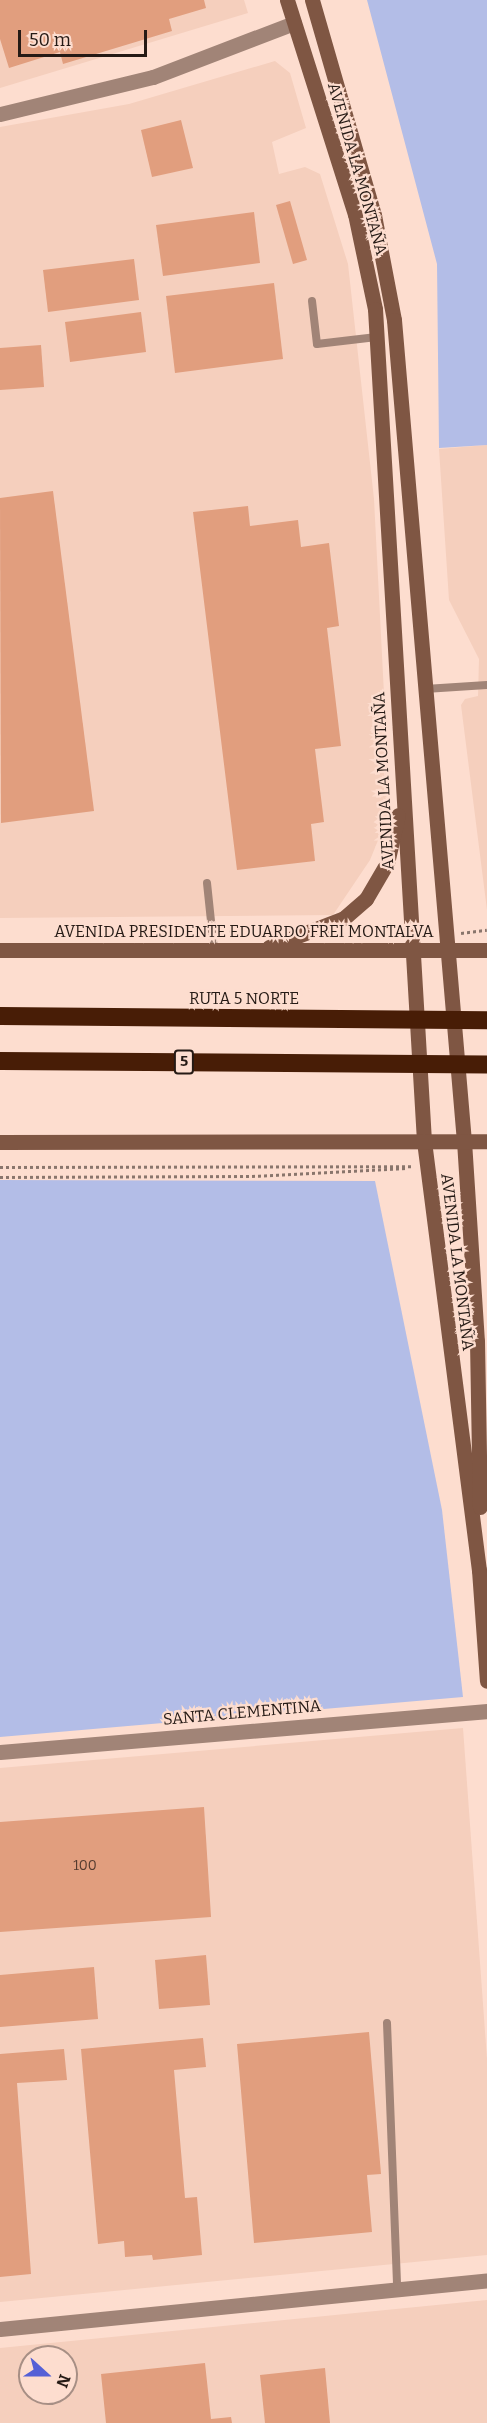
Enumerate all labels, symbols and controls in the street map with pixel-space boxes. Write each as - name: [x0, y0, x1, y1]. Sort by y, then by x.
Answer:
- scale bar: [21, 18, 150, 56]
- text: 50 m: [29, 29, 71, 51]
- street label: AVENIDA LA MONTAÑA: [323, 81, 391, 257]
- street label: AVENIDA LA MONTAÑA: [370, 691, 398, 871]
- street label: AVENIDA PRESIDENTE EDUARDO FREI MONTALVA: [54, 922, 434, 942]
- street label: RUTA 5 NORTE: [189, 989, 299, 1009]
- road number: 5: [174, 1050, 195, 1074]
- street label: AVENIDA LA MONTAÑA: [437, 1172, 477, 1352]
- street label: SANTA CLEMENTINA: [162, 1697, 322, 1729]
- house number: 100: [73, 1858, 97, 1874]
- north arrow: [18, 2345, 78, 2405]
- text: N: [52, 2372, 74, 2390]

